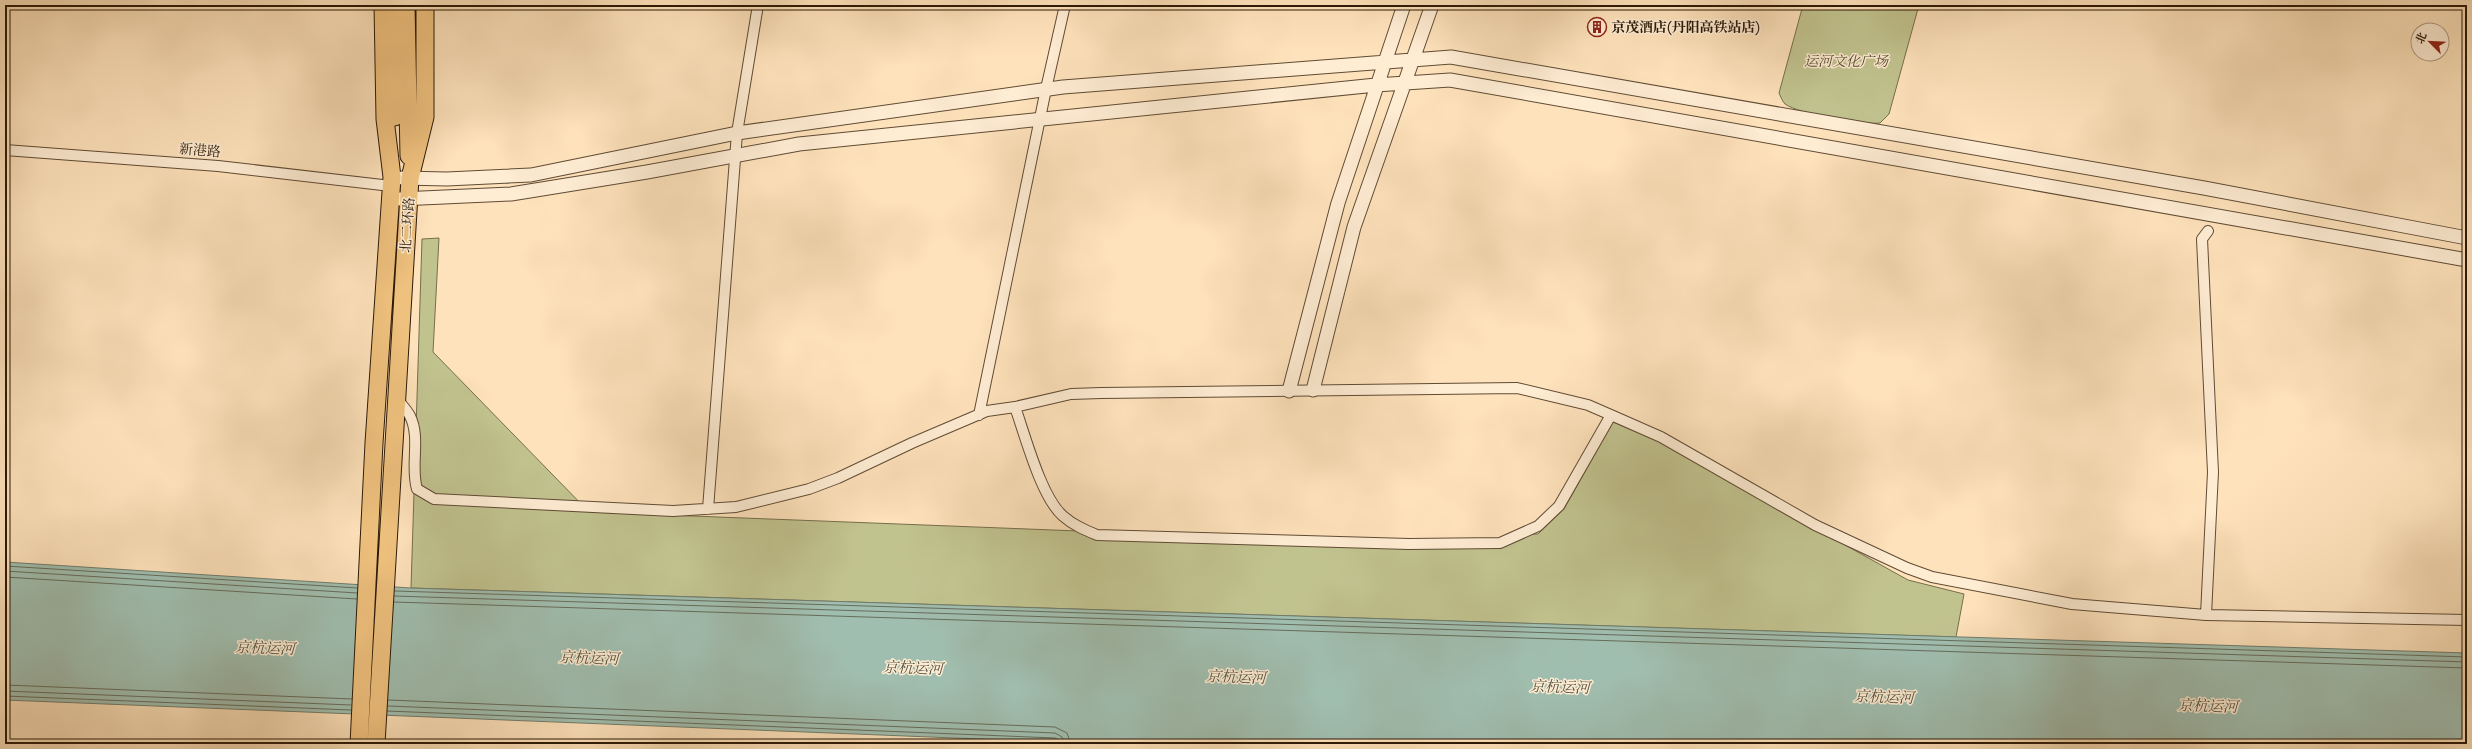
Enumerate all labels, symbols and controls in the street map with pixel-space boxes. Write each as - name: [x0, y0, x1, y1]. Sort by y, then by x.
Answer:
- building icon: 京茂酒店(丹阳高铁站店): [1586, 16, 1608, 38]
- place label: 京茂酒店(丹阳高铁站店): [1611, 19, 1760, 39]
- north arrow: [2410, 22, 2450, 62]
- text: 北: [2412, 30, 2431, 47]
- park label: 运河文化广场: [1804, 53, 1889, 73]
- street label: 新港路: [178, 140, 222, 164]
- street label: 北二环路: [397, 197, 421, 254]
- water label: 京杭运河: [235, 638, 298, 661]
- water label: 京杭运河: [559, 648, 622, 671]
- water label: 京杭运河: [883, 658, 946, 681]
- water label: 京杭运河: [1206, 667, 1269, 690]
- water label: 京杭运河: [1530, 677, 1593, 700]
- water label: 京杭运河: [1854, 687, 1917, 710]
- water label: 京杭运河: [2178, 696, 2241, 719]

